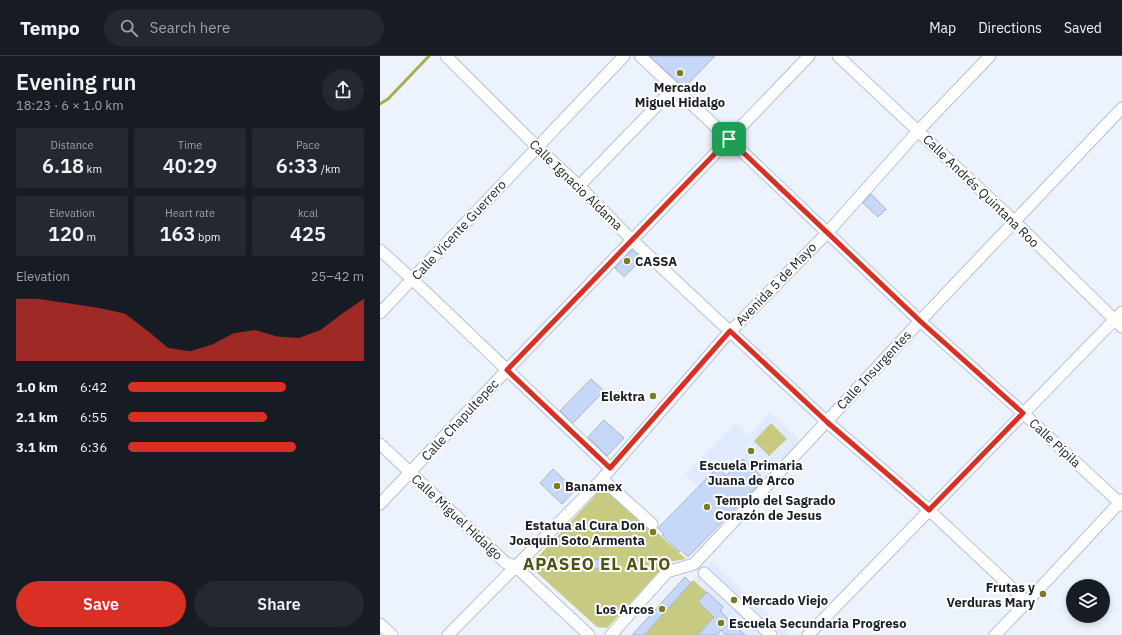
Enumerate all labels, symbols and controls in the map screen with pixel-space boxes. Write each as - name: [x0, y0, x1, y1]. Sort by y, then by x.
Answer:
- search box: [104, 10, 384, 46]
- text: Tempo: [20, 16, 80, 40]
- icon: search: [118, 17, 140, 39]
- text: Search here: [150, 18, 230, 37]
- text: Map: [929, 19, 956, 37]
- text: Directions: [978, 19, 1042, 37]
- text: Saved: [1064, 19, 1102, 37]
- text: Evening run: [16, 67, 136, 96]
- marker: Mercado Miguel Hidalgo: [675, 68, 685, 78]
- button: share: [322, 69, 364, 111]
- place label: Mercado Miguel Hidalgo: [635, 79, 725, 111]
- text: 18:23 · 6 × 1.0 km: [16, 97, 124, 114]
- pin: [712, 122, 746, 156]
- icon: arrive: [718, 128, 740, 150]
- street label: Calle Andrés Quintana Roo: [919, 131, 1043, 251]
- street label: Calle Ignacio Aldama: [526, 136, 626, 234]
- text: Distance: [51, 138, 93, 152]
- text: Time: [178, 138, 202, 152]
- text: Pace: [296, 138, 320, 152]
- text: 6.18: [42, 152, 84, 179]
- text: 40:29: [163, 152, 217, 179]
- text: 6:33: [276, 152, 318, 179]
- text: km: [84, 162, 102, 176]
- text: /km: [318, 162, 340, 176]
- street label: Calle Vicente Guerrero: [408, 176, 510, 284]
- text: Elevation: [49, 206, 95, 220]
- text: Heart rate: [165, 206, 215, 220]
- text: kcal: [298, 206, 318, 220]
- text: 120: [48, 220, 84, 247]
- text: 163: [160, 220, 196, 247]
- text: 425: [290, 220, 326, 247]
- text: m: [84, 230, 96, 244]
- text: bpm: [196, 230, 220, 244]
- street label: Avenida 5 de Mayo: [732, 239, 820, 329]
- place label: CASSA: [635, 253, 677, 270]
- marker: CASSA: [622, 256, 632, 266]
- text: Elevation: [16, 268, 70, 285]
- text: 25–42 m: [311, 268, 364, 285]
- street label: Calle Insurgentes: [833, 327, 915, 413]
- street label: Calle Chapultepec: [418, 375, 503, 465]
- text: 1.0 km: [16, 379, 58, 396]
- text: 6:42: [80, 379, 107, 396]
- place label: Elektra: [601, 388, 645, 405]
- marker: Elektra: [648, 391, 658, 401]
- text: 2.1 km: [16, 409, 58, 426]
- text: 6:55: [80, 409, 107, 426]
- street label: Calle Pípila: [1026, 415, 1084, 471]
- text: 3.1 km: [16, 439, 58, 456]
- text: 6:36: [80, 439, 107, 456]
- marker: Escuela Primaria Juana de Arco: [746, 446, 756, 456]
- place label: Escuela Primaria Juana de Arco: [699, 457, 803, 489]
- street label: Calle Miguel Hidalgo: [408, 470, 506, 564]
- place label: Banamex: [565, 478, 623, 495]
- marker: Banamex: [552, 481, 562, 491]
- place label: Templo del Sagrado Corazón de Jesus: [715, 492, 836, 524]
- marker: Templo del Sagrado Corazón de Jesus: [702, 502, 712, 512]
- place label: Estatua al Cura Don Joaquin Soto Armenta: [509, 517, 645, 549]
- marker: Estatua al Cura Don Joaquin Soto Armenta: [648, 527, 658, 537]
- district label: APASEO EL ALTO: [523, 553, 671, 575]
- place label: Frutas y Verduras Mary: [946, 579, 1035, 611]
- map controls: [1066, 579, 1110, 623]
- button: layers: [1066, 579, 1110, 623]
- button: Save: [16, 581, 186, 627]
- button: Share: [194, 581, 364, 627]
- marker: Frutas y Verduras Mary: [1038, 589, 1048, 599]
- place label: Mercado Viejo: [742, 592, 828, 609]
- marker: Mercado Viejo: [729, 595, 739, 605]
- place label: Los Arcos: [596, 601, 654, 618]
- marker: Los Arcos: [657, 604, 667, 614]
- place label: Escuela Secundaria Progreso: [729, 615, 906, 632]
- marker: Escuela Secundaria Progreso: [716, 618, 726, 628]

